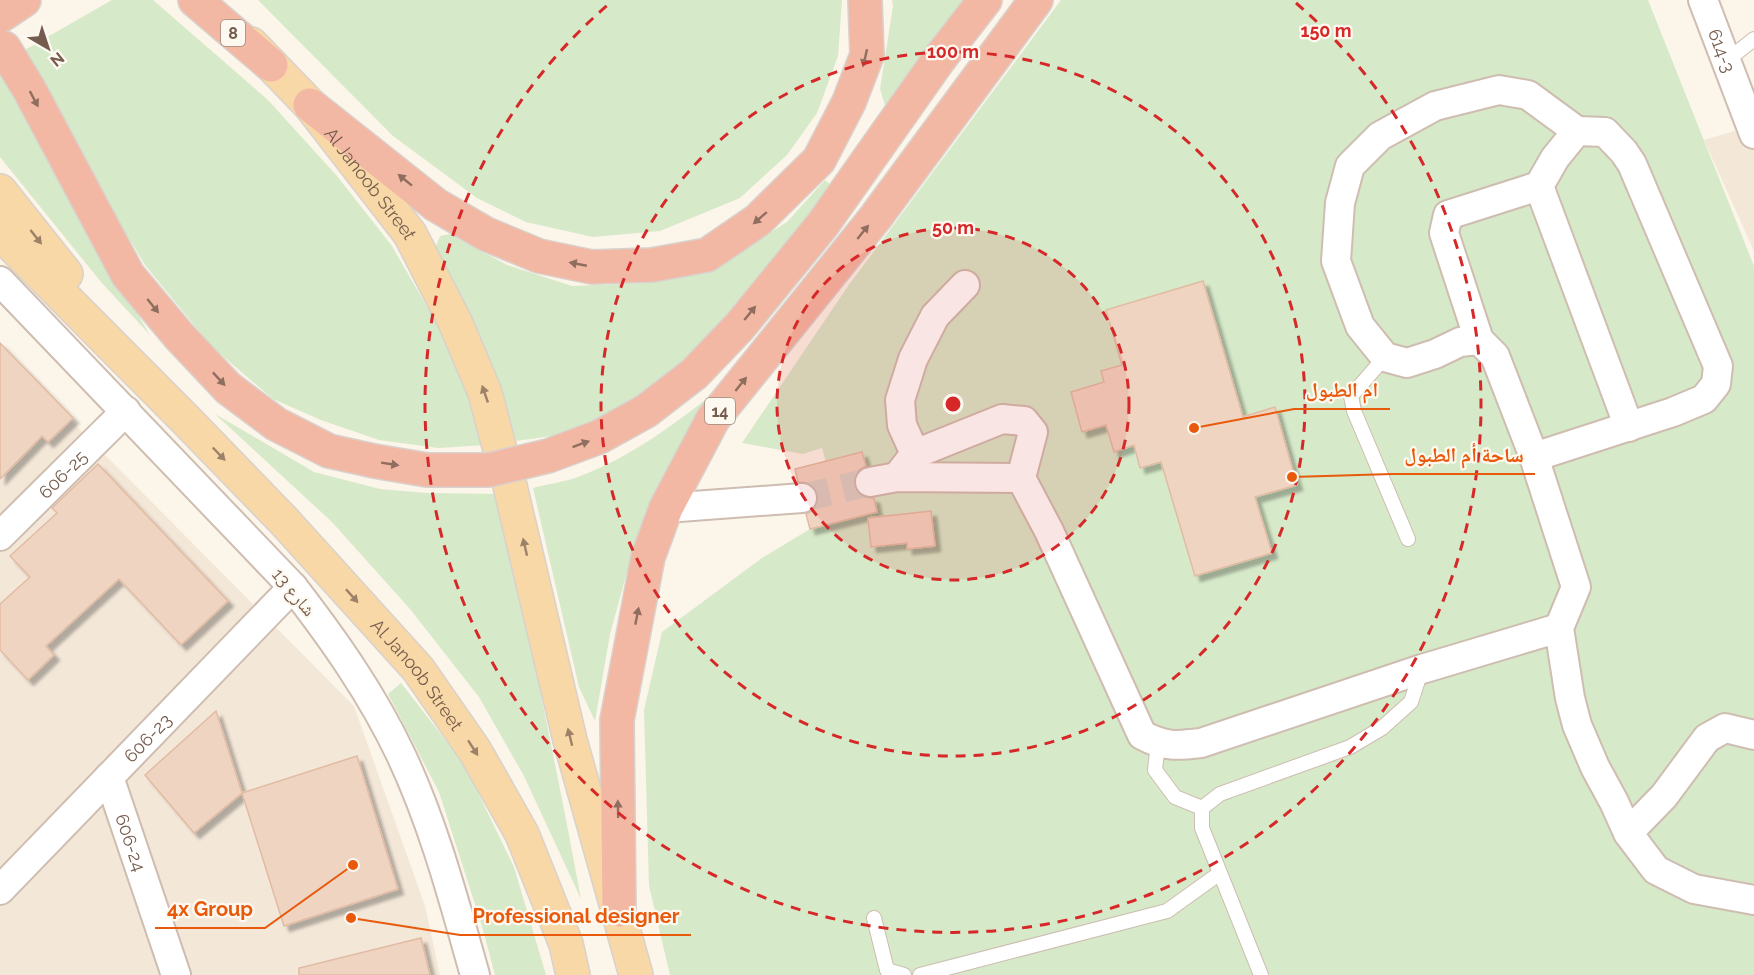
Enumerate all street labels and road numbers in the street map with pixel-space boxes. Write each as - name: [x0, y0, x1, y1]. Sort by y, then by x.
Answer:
- road number: 8: [221, 20, 245, 46]
- street label: 614-3: [1704, 26, 1740, 75]
- street label: Al Janoob Street: [321, 123, 421, 243]
- road number: 14: [705, 398, 735, 424]
- street label: 606-25: [34, 445, 91, 502]
- street label: شارع 13: [267, 564, 320, 621]
- street label: Al Janoob Street: [367, 614, 468, 734]
- street label: 606-23: [119, 709, 176, 766]
- street label: 606-24: [112, 811, 151, 874]

